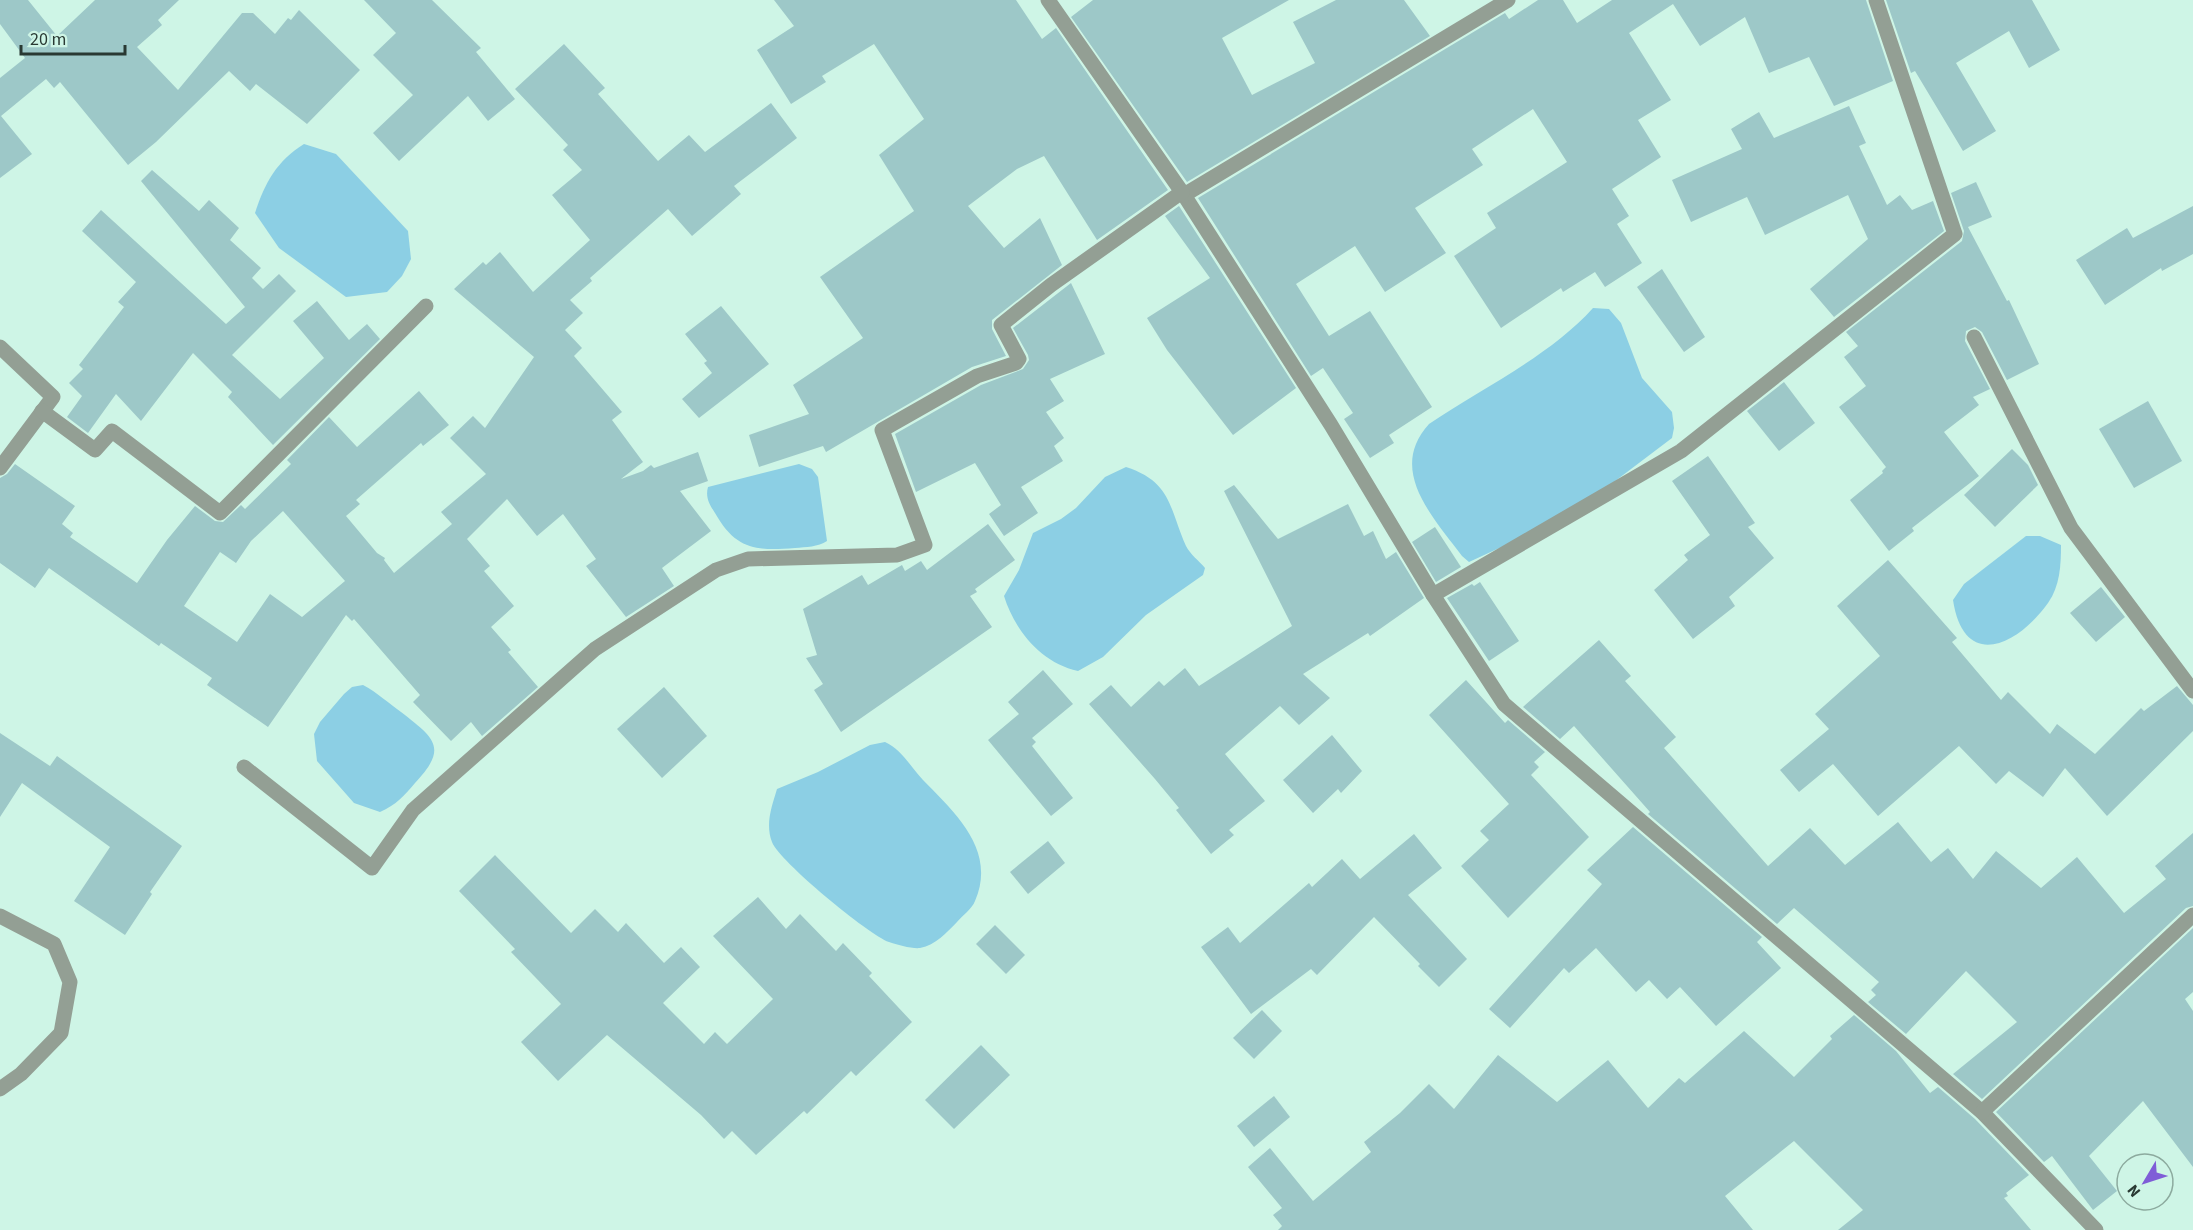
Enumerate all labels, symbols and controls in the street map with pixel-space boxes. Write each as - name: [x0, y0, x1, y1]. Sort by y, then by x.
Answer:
- scale bar: [21, 18, 124, 56]
- text: 20 m: [30, 27, 66, 52]
- north arrow: [2115, 1152, 2175, 1212]
- text: N: [2122, 1180, 2146, 1202]

